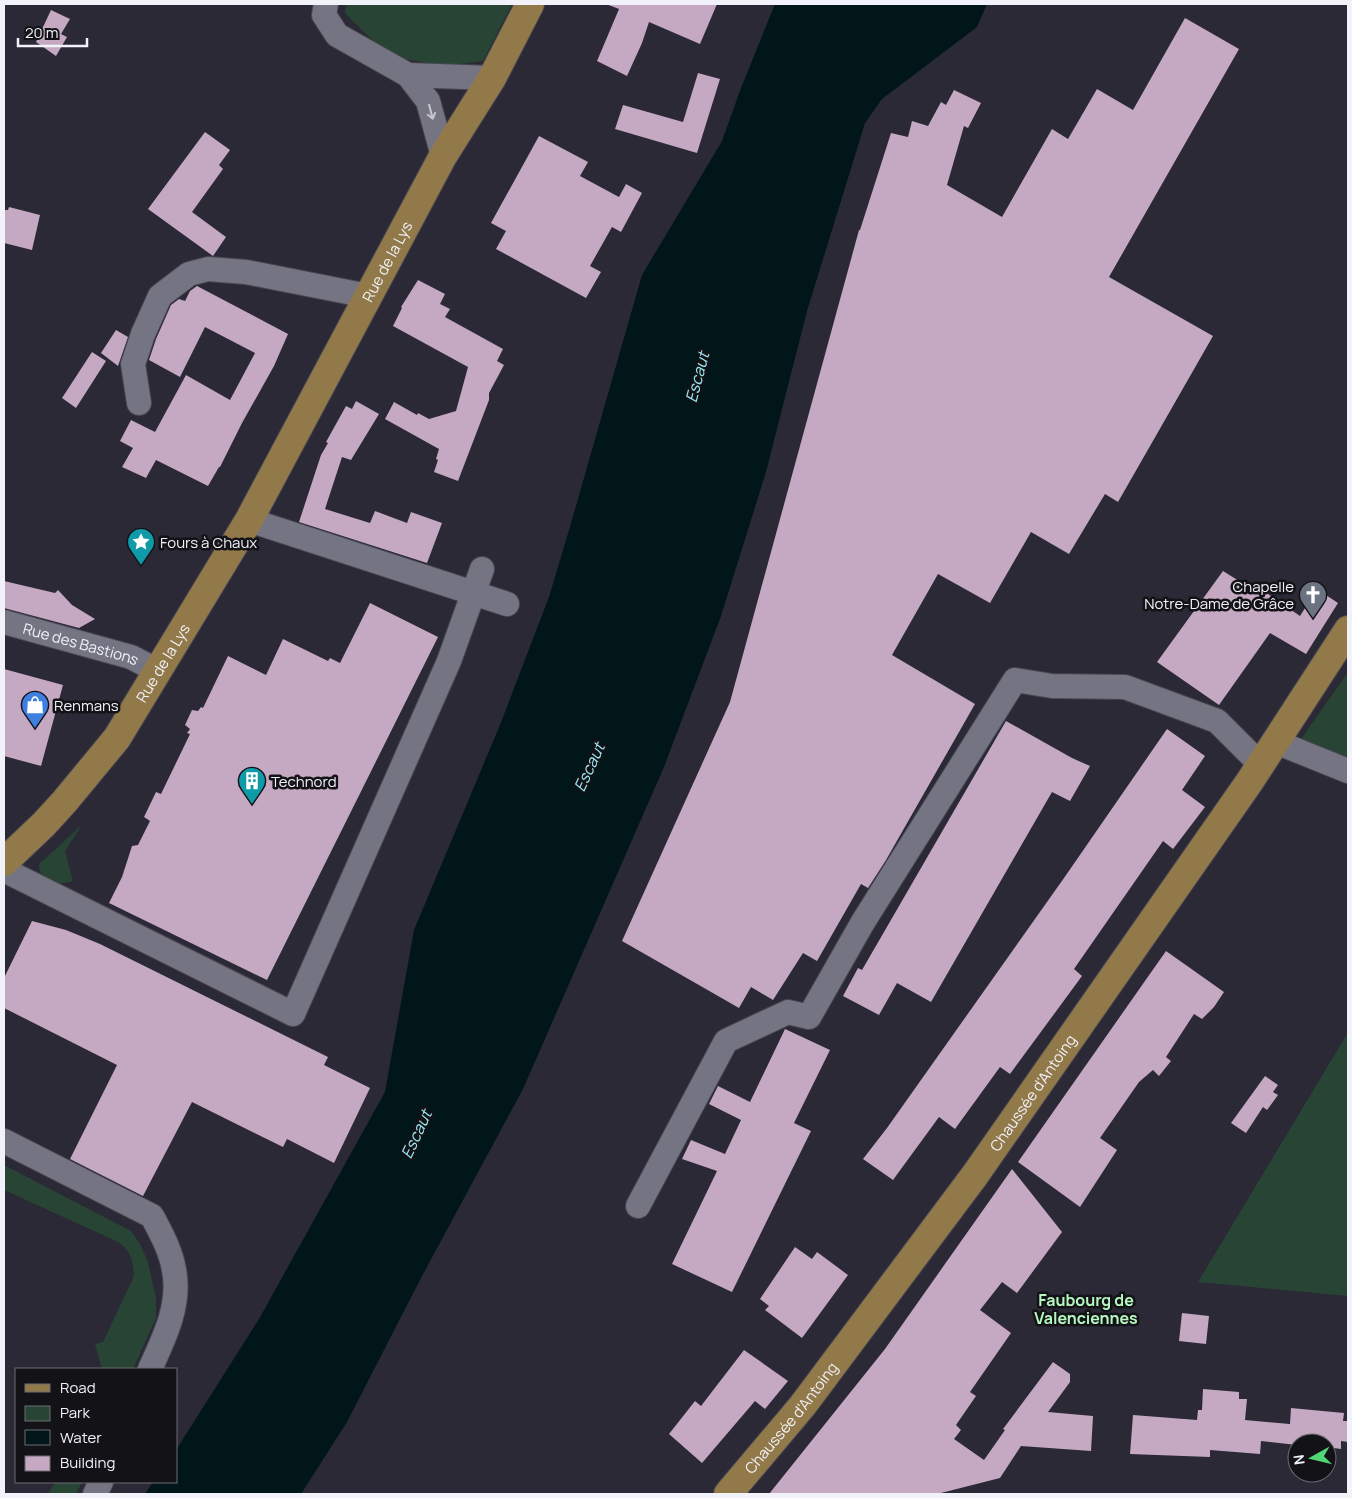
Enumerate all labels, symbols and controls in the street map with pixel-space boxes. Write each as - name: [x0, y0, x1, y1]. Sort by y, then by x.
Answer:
- scale bar: [18, 15, 86, 47]
- text: 20 m: [25, 22, 58, 43]
- one-way arrow: [427, 104, 437, 120]
- street label: Rue de la Lys: [357, 217, 417, 305]
- water label: Escaut: [680, 348, 715, 405]
- place icon: Fours à Chaux: [126, 527, 156, 566]
- place label: Fours à Chaux: [160, 532, 257, 553]
- place label: Chapelle Notre-Dame de Grâce: [1144, 576, 1294, 614]
- church icon: Chapelle Notre-Dame de Grâce: [1298, 580, 1328, 619]
- street label: Rue des Bastions: [21, 617, 143, 670]
- street label: Rue de la Lys: [131, 619, 195, 706]
- shop icon: Renmans: [20, 690, 50, 729]
- place label: Renmans: [54, 695, 119, 716]
- water label: Escaut: [568, 738, 610, 795]
- building icon: Technord: [237, 766, 267, 805]
- place label: Technord: [271, 771, 337, 792]
- street label: Chaussée d'Antoing: [984, 1030, 1081, 1155]
- water label: Escaut: [395, 1105, 437, 1162]
- district label: Faubourg de Valenciennes: [1034, 1289, 1138, 1329]
- street label: Chaussée d'Antoing: [739, 1357, 842, 1478]
- legend: [15, 1368, 178, 1483]
- text: Road: [60, 1377, 96, 1398]
- text: Park: [60, 1402, 90, 1423]
- text: Water: [60, 1427, 102, 1448]
- north arrow: [1287, 1433, 1337, 1483]
- text: Building: [60, 1452, 115, 1473]
- text: N: [1289, 1454, 1309, 1466]

